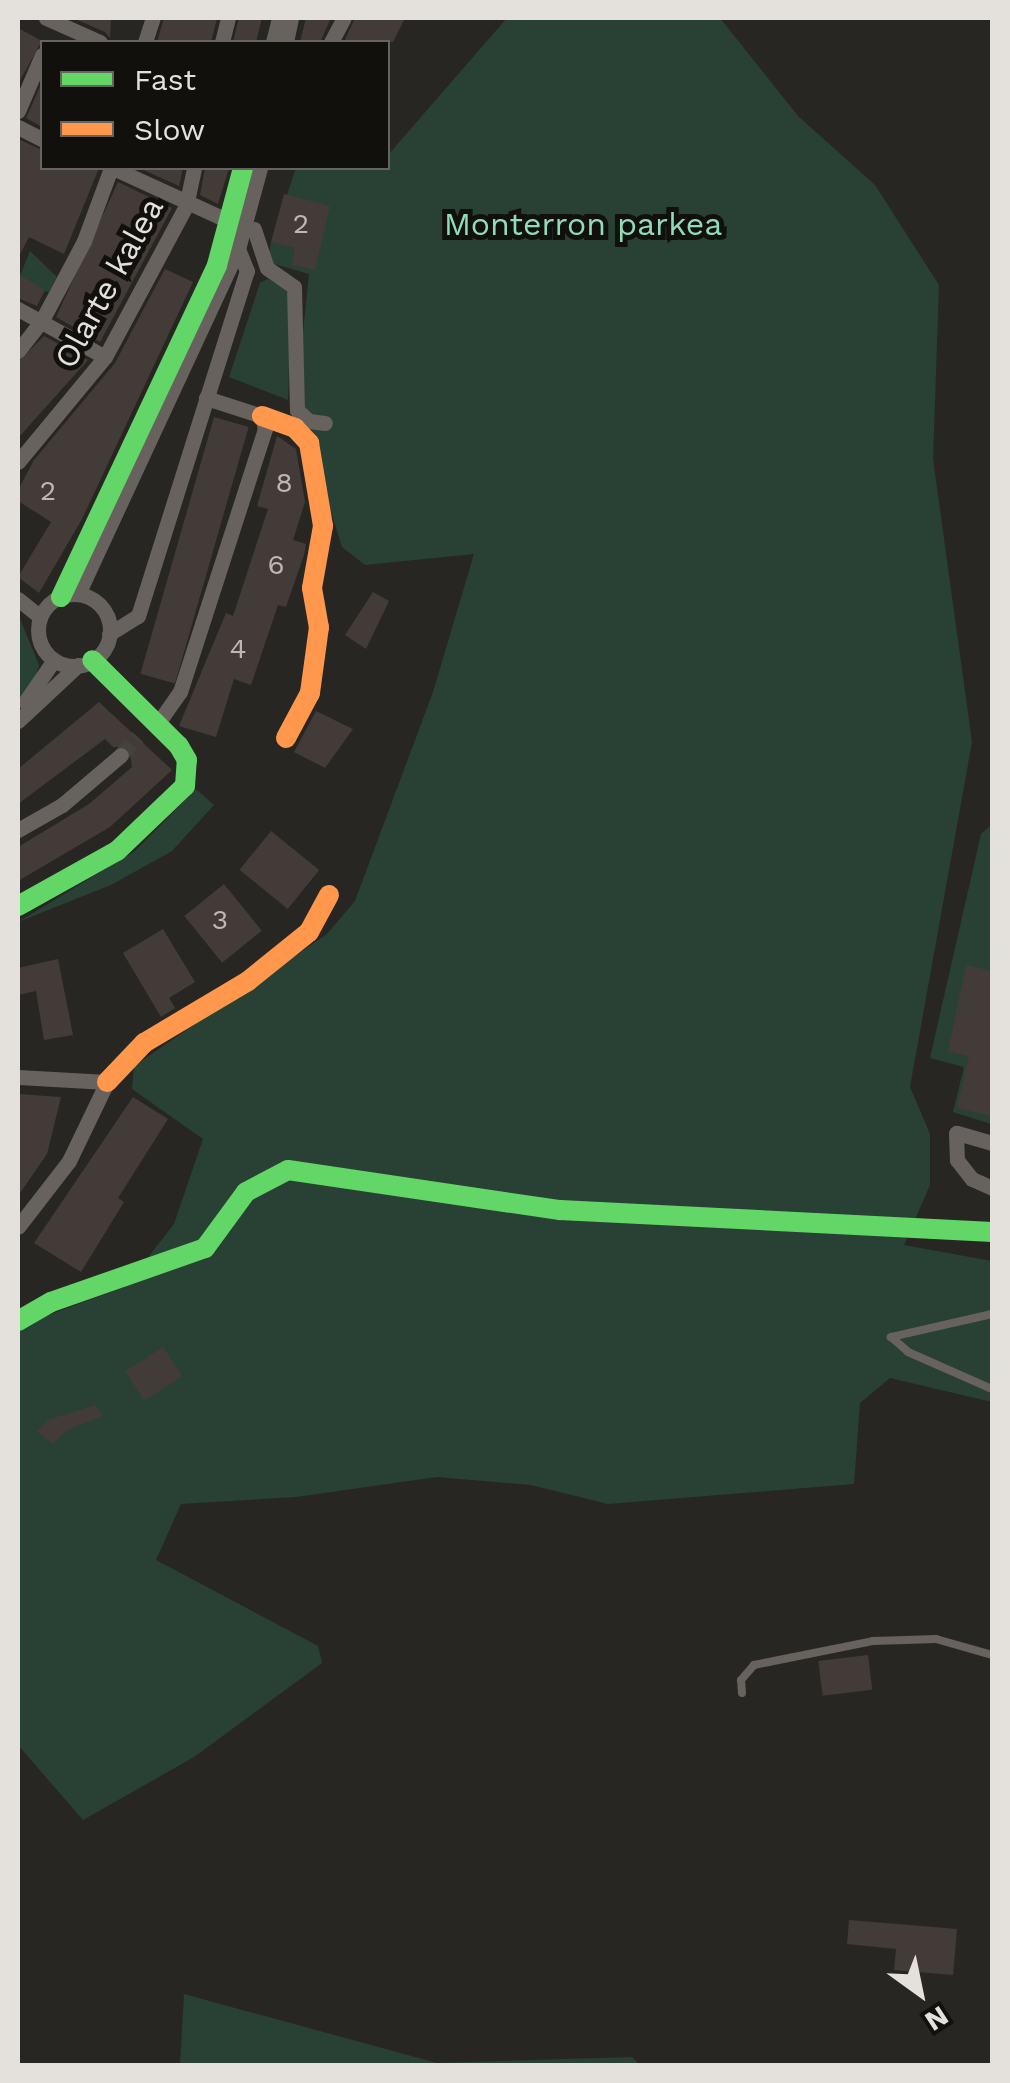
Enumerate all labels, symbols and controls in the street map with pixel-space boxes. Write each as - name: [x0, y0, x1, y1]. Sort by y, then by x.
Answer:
- legend: [40, 40, 390, 170]
- text: Fast: [134, 62, 196, 97]
- text: Slow: [134, 112, 205, 147]
- street label: Olarte kalea: [46, 191, 172, 375]
- park label: Monterron parkea: [444, 205, 722, 243]
- house number: 2: [293, 207, 309, 241]
- house number: 8: [275, 466, 293, 500]
- house number: 2: [40, 474, 56, 508]
- house number: 6: [267, 548, 285, 582]
- house number: 4: [229, 632, 247, 666]
- house number: 3: [212, 903, 228, 937]
- north arrow: [870, 1943, 970, 2043]
- text: N: [919, 1999, 954, 2038]

